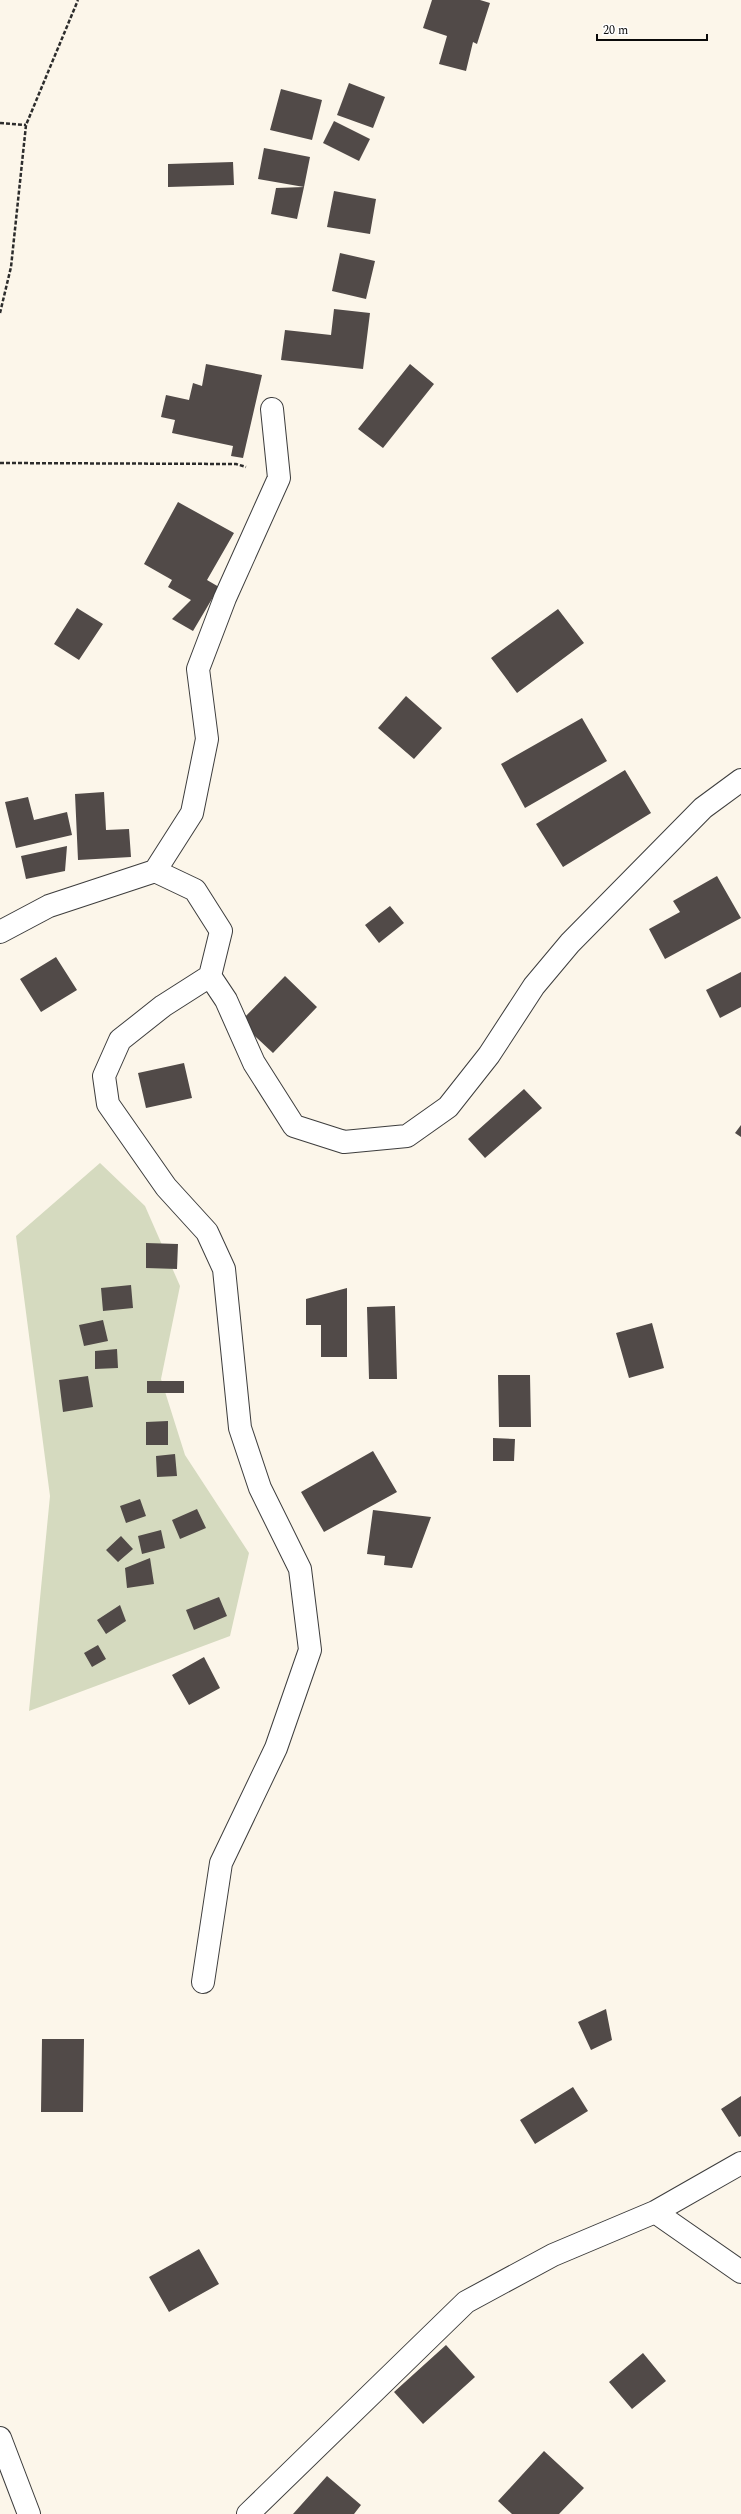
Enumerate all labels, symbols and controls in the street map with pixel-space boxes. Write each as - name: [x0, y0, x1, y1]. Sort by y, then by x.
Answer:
- scale bar: [597, 16, 707, 42]
- text: 20 m: [603, 21, 628, 40]

